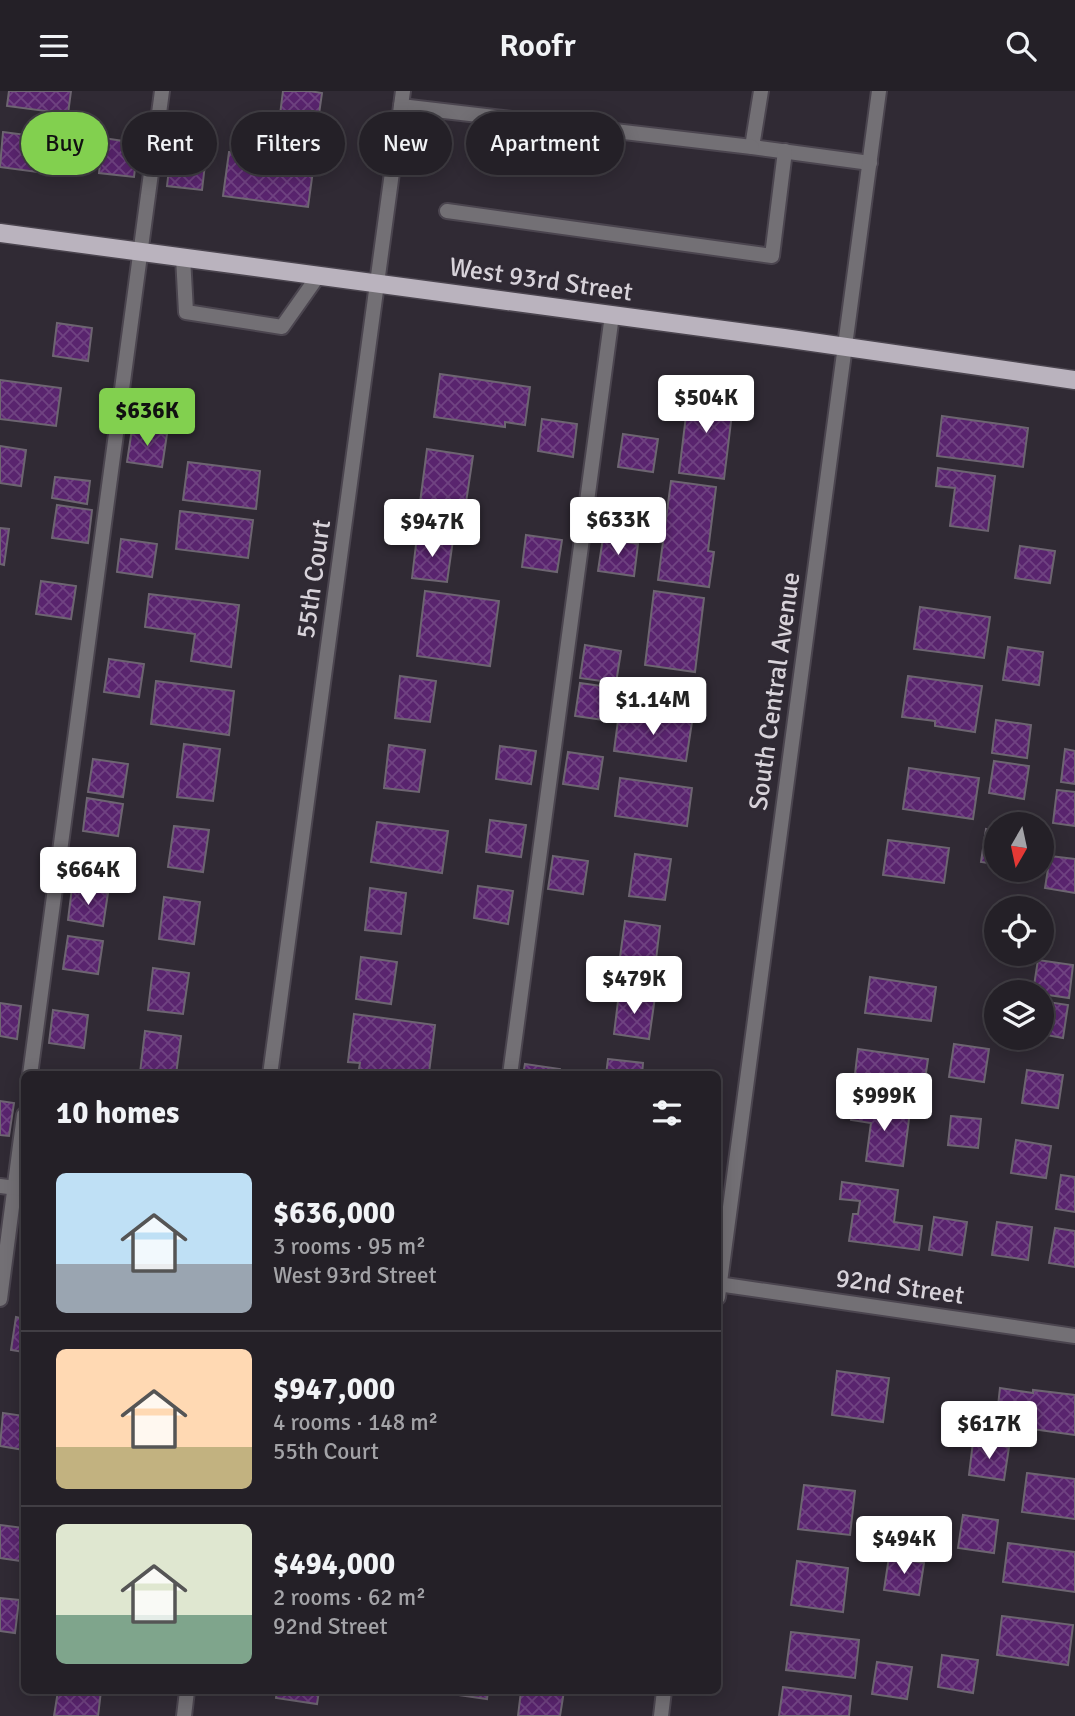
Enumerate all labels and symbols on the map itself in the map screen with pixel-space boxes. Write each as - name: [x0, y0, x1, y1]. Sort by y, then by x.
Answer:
- street label: West 93rd Street: [447, 251, 635, 309]
- pin: $504K: [657, 375, 755, 435]
- pin: $636K: [98, 389, 196, 448]
- pin: $633K: [569, 497, 667, 557]
- pin: $947K: [383, 499, 481, 559]
- street label: 55th Court: [290, 518, 338, 641]
- street label: South Central Avenue: [742, 570, 808, 812]
- pin: $1.14M: [596, 677, 710, 737]
- north arrow: [984, 812, 1054, 882]
- pin: $664K: [39, 847, 137, 907]
- pin: $479K: [585, 957, 683, 1016]
- pin: $999K: [835, 1073, 933, 1133]
- street label: 92nd Street: [834, 1262, 966, 1312]
- pin: $617K: [940, 1401, 1038, 1461]
- pin: $494K: [855, 1517, 953, 1576]

